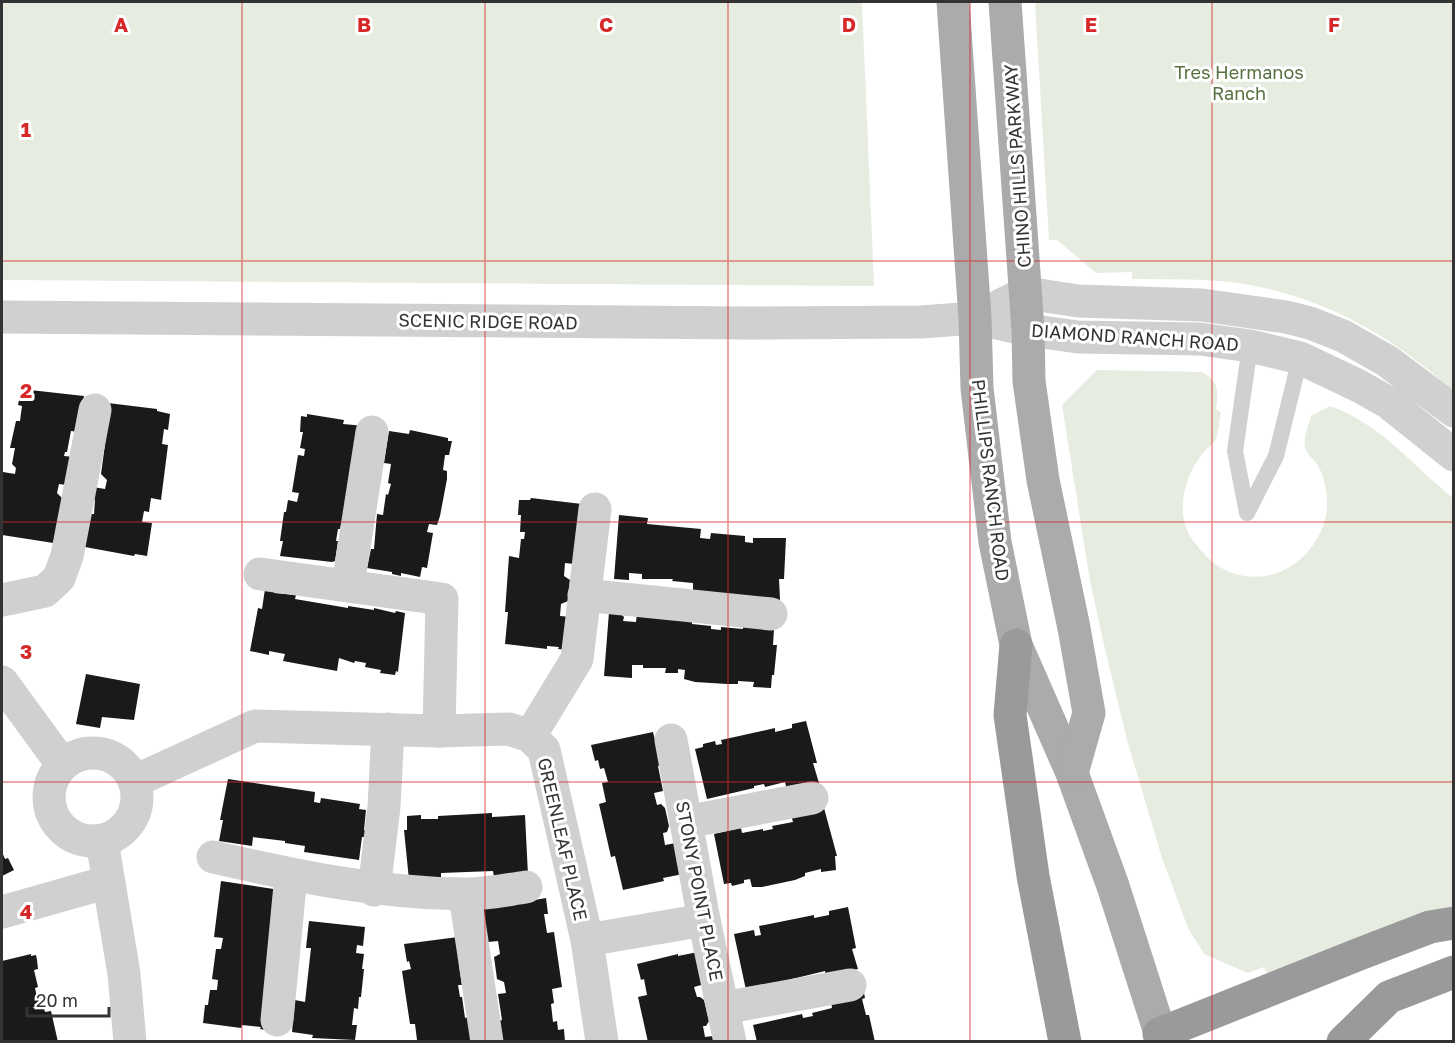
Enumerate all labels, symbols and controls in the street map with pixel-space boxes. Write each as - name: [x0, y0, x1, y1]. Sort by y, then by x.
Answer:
- text: A: [114, 12, 128, 36]
- text: B: [357, 12, 371, 36]
- text: C: [599, 12, 613, 36]
- text: D: [842, 12, 856, 36]
- text: E: [1085, 12, 1097, 36]
- text: F: [1328, 12, 1340, 36]
- park label: Tres Hermanos Ranch: [1174, 61, 1304, 104]
- street label: CHINO HILLS PARKWAY: [999, 63, 1035, 268]
- text: 1: [21, 117, 31, 141]
- street label: SCENIC RIDGE ROAD: [398, 308, 578, 334]
- street label: DIAMOND RANCH ROAD: [1030, 319, 1240, 355]
- text: 2: [20, 378, 32, 402]
- street label: PHILLIPS RANCH ROAD: [968, 378, 1014, 582]
- text: 3: [20, 639, 32, 663]
- street label: GREENLEAF PLACE: [534, 755, 592, 923]
- street label: STONY POINT PLACE: [672, 799, 728, 983]
- text: 4: [20, 899, 32, 923]
- scale bar: [27, 980, 110, 1018]
- text: 20 m: [36, 989, 78, 1011]

